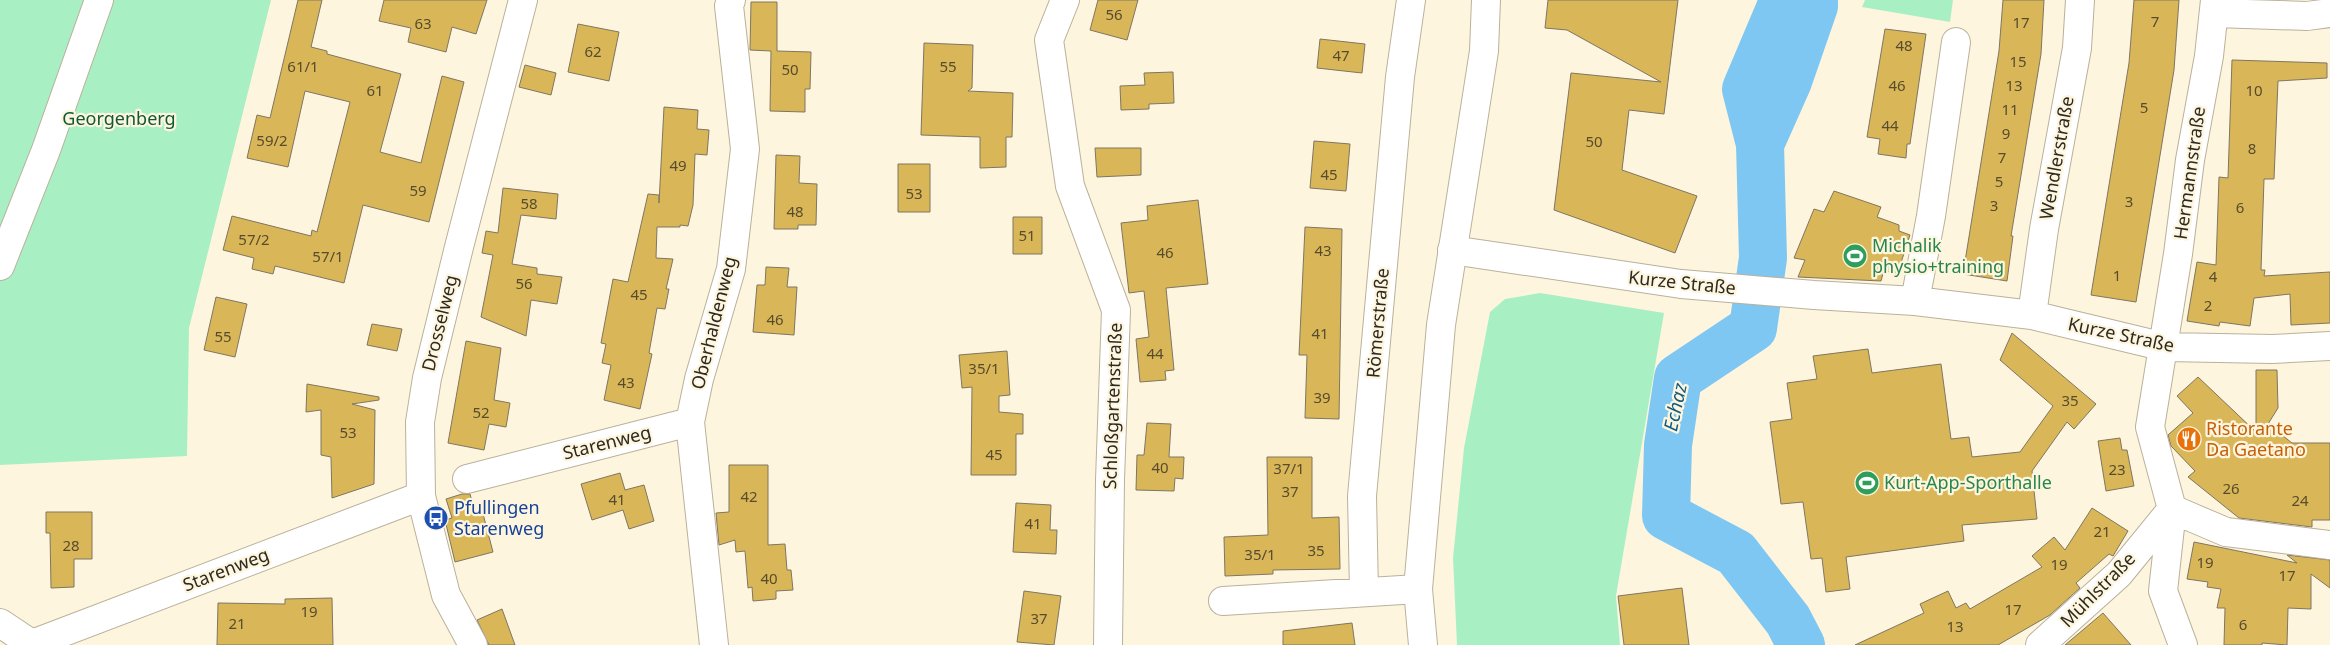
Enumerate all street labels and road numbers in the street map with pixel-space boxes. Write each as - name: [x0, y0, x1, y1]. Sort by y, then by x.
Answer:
- street label: Wendlerstraße: [2033, 94, 2079, 221]
- street label: Hermannstraße: [2168, 105, 2210, 241]
- street label: Oberhaldenweg: [685, 254, 741, 392]
- street label: Kurze Straße: [1627, 264, 1737, 300]
- street label: Römerstraße: [1360, 267, 1394, 379]
- street label: Drosselweg: [415, 272, 463, 373]
- street label: Kurze Straße: [2066, 311, 2177, 357]
- street label: Schloßgartenstraße: [1097, 322, 1127, 490]
- street label: Starenweg: [560, 419, 653, 465]
- street label: Starenweg: [179, 542, 272, 596]
- street label: Mühlstraße: [2055, 547, 2140, 632]

